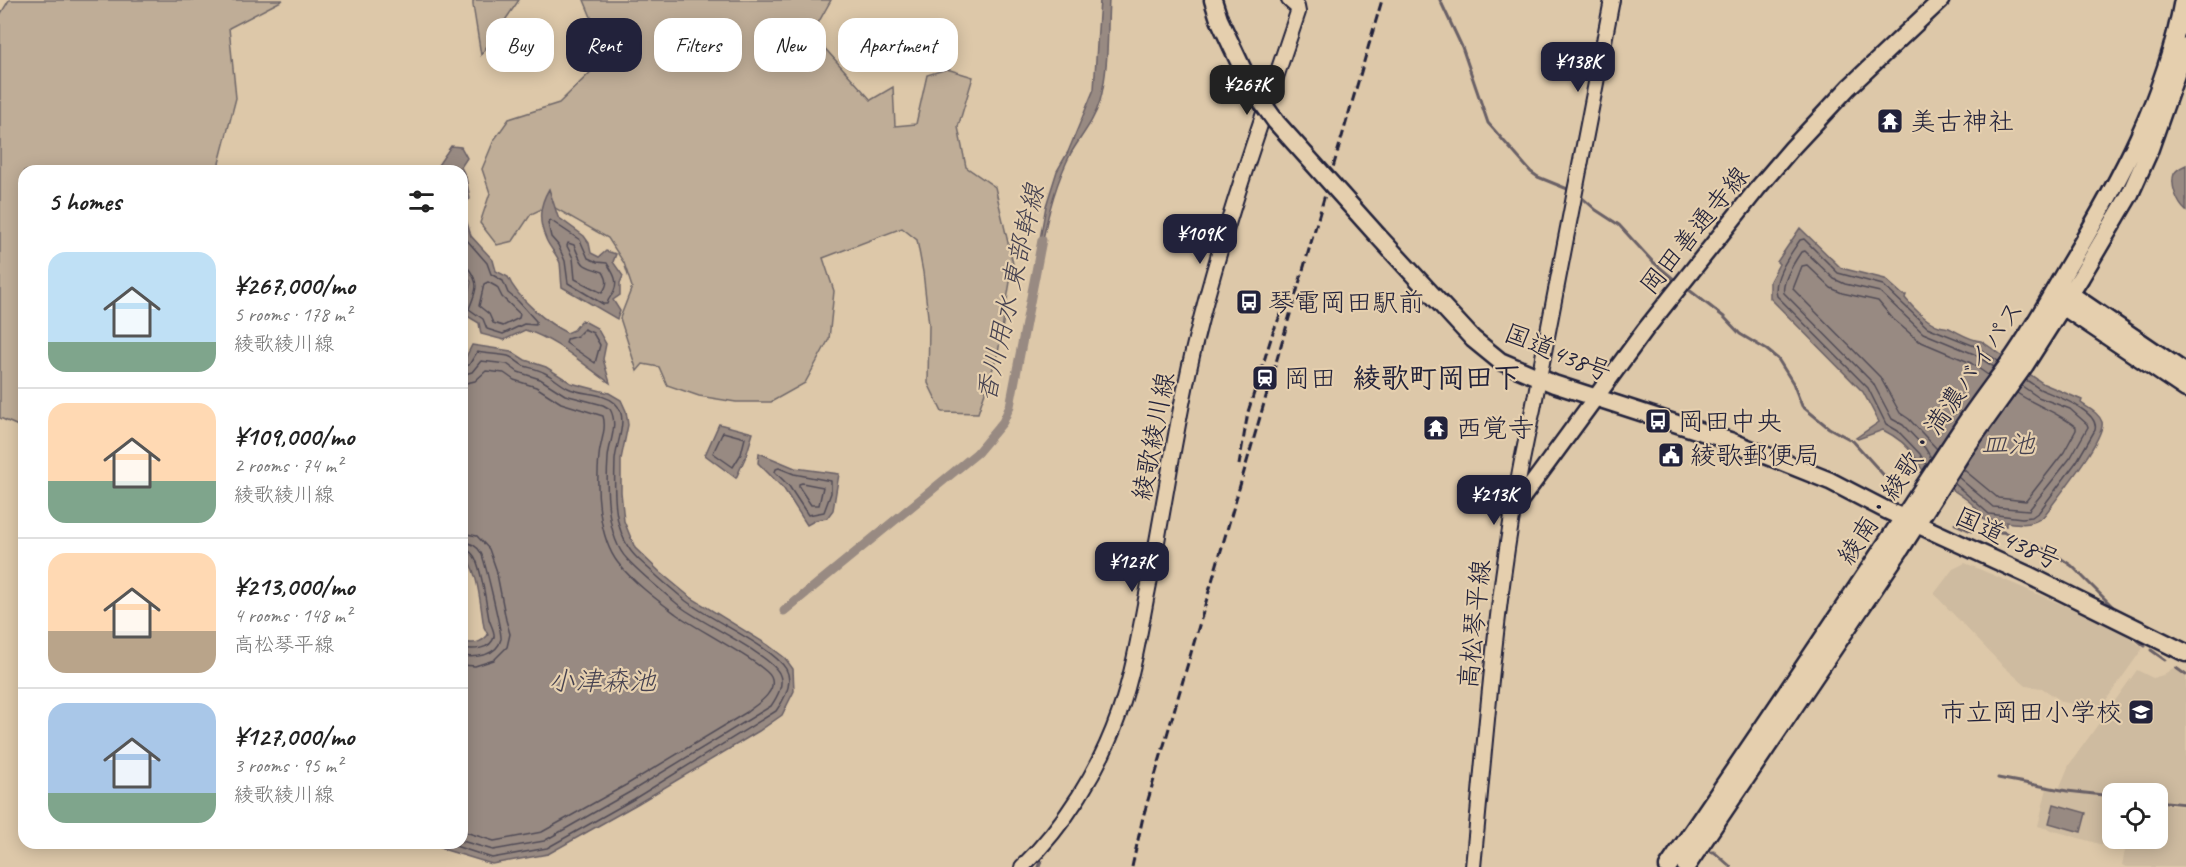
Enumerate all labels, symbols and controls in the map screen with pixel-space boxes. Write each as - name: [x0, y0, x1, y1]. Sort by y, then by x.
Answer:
- chip: Buy: [486, 18, 554, 72]
- chip: Rent: [566, 18, 642, 72]
- chip: Filters: [654, 18, 742, 72]
- chip: New: [754, 18, 826, 72]
- chip: Apartment: [838, 18, 958, 72]
- pin: ¥138K: [1536, 42, 1620, 93]
- text: ¥138K: [1555, 49, 1601, 74]
- pin: ¥267K: [1205, 65, 1289, 116]
- text: ¥267K: [1224, 72, 1270, 97]
- place label: 美古神社: [1910, 105, 2014, 138]
- temple icon: 美古神社: [1875, 106, 1905, 136]
- street label: 岡田善通寺線: [1632, 159, 1756, 301]
- water label: 香川用水 東部幹線: [968, 180, 1052, 405]
- text: 5 homes: [48, 185, 121, 218]
- icon: filters: [405, 185, 438, 218]
- pin: ¥109K: [1158, 214, 1242, 265]
- text: ¥109K: [1177, 221, 1223, 246]
- text: ¥267,000/mo: [234, 269, 355, 302]
- icon: home: [96, 276, 168, 348]
- place label: 琴電岡田駅前: [1268, 286, 1424, 319]
- bus stop icon: 琴電岡田駅前: [1234, 287, 1264, 317]
- street label: 綾南・綾歌・満濃バイパス: [1830, 294, 2031, 571]
- text: 5 rooms · 178 m²: [234, 302, 351, 327]
- street label: 国道438号: [1499, 316, 1616, 389]
- text: 綾歌綾川線: [234, 331, 334, 356]
- district label: 綾歌町岡田下: [1353, 360, 1521, 395]
- place label: 岡田: [1284, 362, 1336, 395]
- station icon: 岡田: [1250, 363, 1280, 393]
- street label: 綾歌綾川線: [1125, 369, 1182, 503]
- place label: 岡田中央: [1678, 405, 1782, 438]
- bus stop icon: 岡田中央: [1643, 406, 1673, 436]
- place label: 西覚寺: [1456, 412, 1534, 445]
- temple icon: 西覚寺: [1421, 413, 1451, 443]
- text: ¥109,000/mo: [234, 420, 354, 453]
- icon: home: [96, 427, 168, 499]
- water label: 皿池: [1981, 427, 2036, 461]
- place label: 綾歌郵便局: [1690, 439, 1820, 472]
- public building icon: 綾歌郵便局: [1656, 440, 1686, 470]
- text: 2 rooms · 74 m²: [234, 453, 342, 478]
- pin: ¥213K: [1452, 475, 1536, 526]
- text: 綾歌綾川線: [234, 482, 334, 507]
- text: ¥213K: [1471, 482, 1517, 507]
- street label: 国道438号: [1950, 500, 2066, 577]
- pin: ¥127K: [1090, 542, 1174, 593]
- text: ¥127K: [1109, 549, 1155, 574]
- street label: 高松琴平線: [1451, 558, 1498, 690]
- text: ¥213,000/mo: [234, 570, 354, 603]
- icon: home: [96, 577, 168, 649]
- text: 4 rooms · 148 m²: [234, 603, 351, 628]
- text: 高松琴平線: [234, 632, 334, 657]
- water label: 小津森池: [548, 664, 657, 698]
- place label: 市立岡田小学校: [1940, 696, 2122, 729]
- school or university icon: 市立岡田小学校: [2126, 697, 2156, 727]
- text: ¥127,000/mo: [234, 720, 354, 753]
- icon: home: [96, 727, 168, 799]
- text: 3 rooms · 95 m²: [234, 753, 342, 778]
- text: 綾歌綾川線: [234, 782, 334, 807]
- map controls: [2102, 783, 2168, 849]
- button: locate: [2102, 783, 2168, 849]

